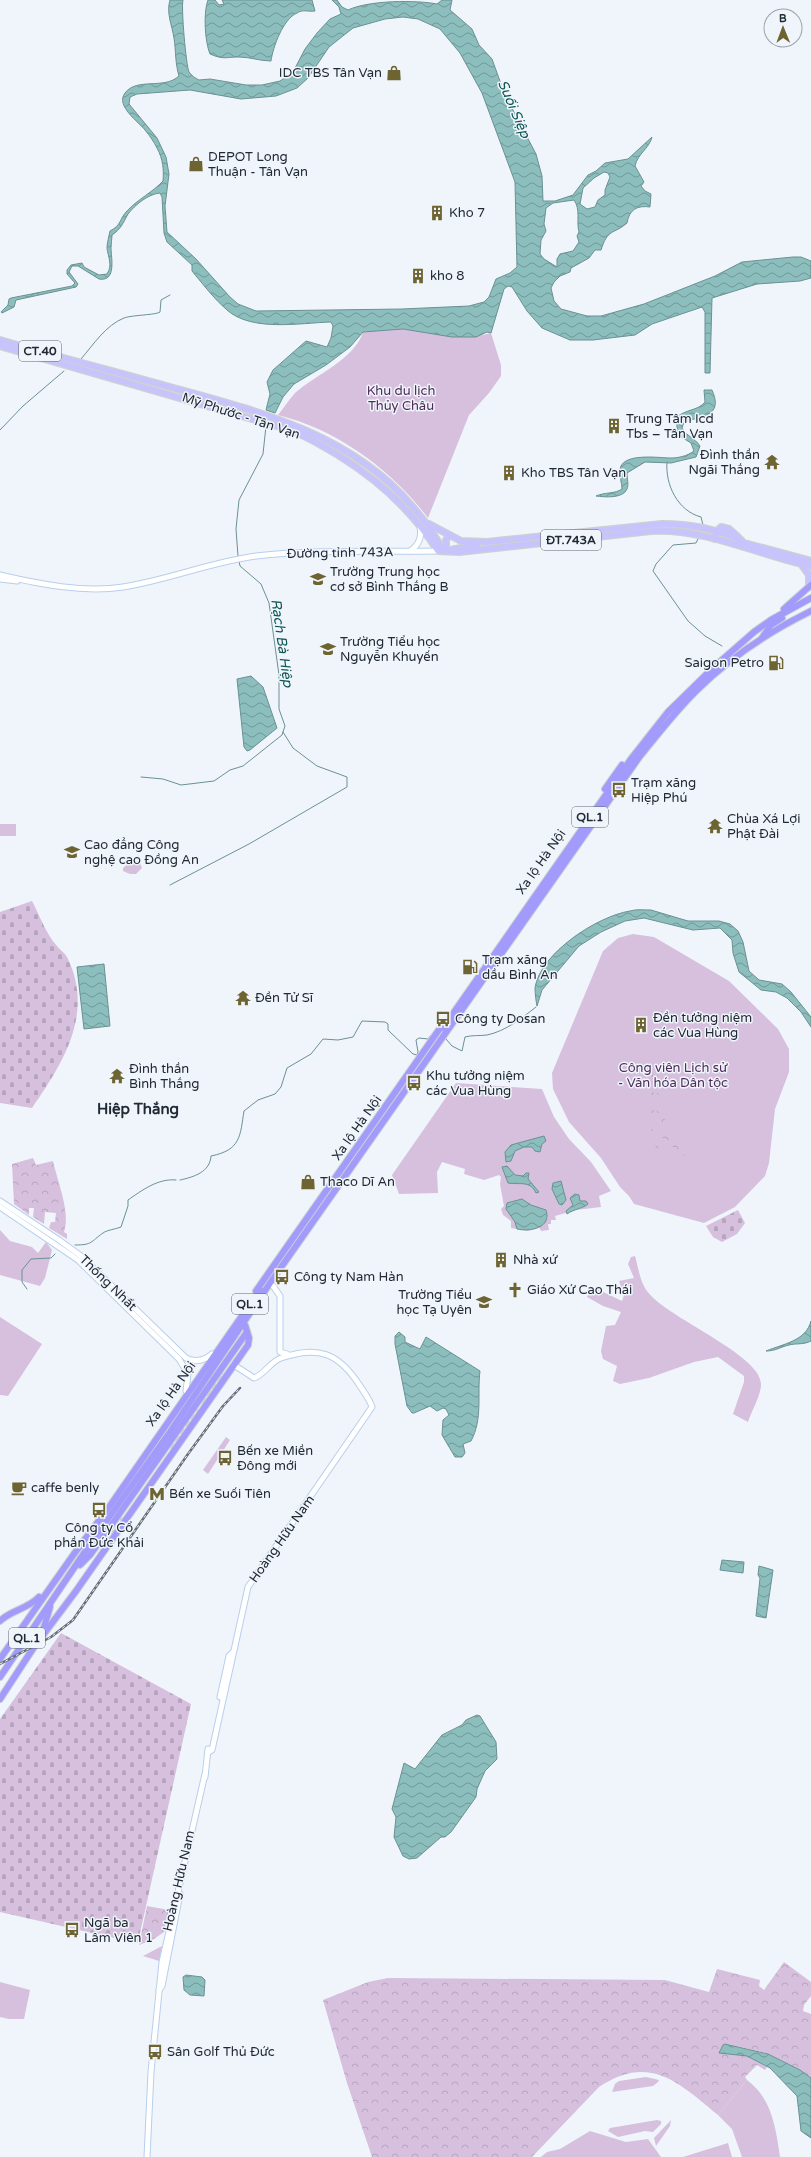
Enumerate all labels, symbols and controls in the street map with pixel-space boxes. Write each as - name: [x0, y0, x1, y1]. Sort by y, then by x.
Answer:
- north arrow: [763, 8, 803, 48]
- text: B: [779, 12, 787, 25]
- shop icon: IDC TBS Tân Vạn: [385, 64, 403, 82]
- place label: IDC TBS Tân Vạn: [279, 65, 382, 81]
- water label: Suối Siệp: [494, 77, 534, 142]
- place label: DEPOT Long Thuận - Tân Vạn: [208, 149, 308, 180]
- shop icon: DEPOT Long Thuận - Tân Vạn: [187, 155, 205, 173]
- building icon: Kho 7: [428, 204, 446, 222]
- place label: Kho 7: [449, 205, 485, 221]
- building icon: kho 8: [409, 267, 427, 285]
- place label: kho 8: [430, 268, 464, 284]
- road number: CT.40: [19, 341, 61, 361]
- park label: Khu du lịch Thủy Châu: [367, 383, 435, 414]
- street label: Mỹ Phước - Tân Vạn: [180, 389, 302, 443]
- place label: Trung Tâm Icd Tbs – Tân Vạn: [626, 411, 714, 442]
- building icon: Trung Tâm Icd Tbs – Tân Vạn: [605, 417, 623, 435]
- place label: Đình thần Ngãi Thắng: [688, 447, 760, 478]
- temple icon: Đình thần Ngãi Thắng: [763, 453, 781, 471]
- building icon: Kho TBS Tân Vạn: [500, 464, 518, 482]
- place label: Kho TBS Tân Vạn: [521, 465, 626, 481]
- road number: ĐT.743A: [541, 530, 601, 550]
- street label: Đường tỉnh 743A: [286, 544, 394, 562]
- place label: Trường Trung học cơ sở Bình Thắng B: [330, 564, 449, 595]
- school or university icon: Trường Trung học cơ sở Bình Thắng B: [309, 570, 327, 588]
- water label: Rạch Bà Hiệp: [267, 598, 297, 690]
- place label: Trường Tiểu học Nguyễn Khuyến: [340, 634, 440, 665]
- school or university icon: Trường Tiểu học Nguyễn Khuyến: [319, 640, 337, 658]
- fuel station icon: Saigon Petro: [767, 654, 785, 672]
- place label: Saigon Petro: [684, 655, 764, 671]
- place label: Trạm xăng Hiệp Phú: [631, 775, 696, 806]
- bus stop icon: Trạm xăng Hiệp Phú: [610, 781, 628, 799]
- road number: QL.1: [572, 807, 608, 827]
- place label: Chùa Xá Lợi Phật Đài: [727, 811, 800, 842]
- temple icon: Chùa Xá Lợi Phật Đài: [706, 817, 724, 835]
- street label: Xa lộ Hà Nội: [513, 826, 569, 898]
- place label: Cao đẳng Công nghệ cao Đồng An: [84, 837, 199, 868]
- school or university icon: Cao đẳng Công nghệ cao Đồng An: [63, 843, 81, 861]
- place label: Trạm xăng dầu Bình An: [482, 952, 558, 983]
- fuel station icon: Trạm xăng dầu Bình An: [461, 958, 479, 976]
- temple icon: Đền Tử Sĩ: [234, 989, 252, 1007]
- place label: Đền Tử Sĩ: [255, 990, 314, 1006]
- bus stop icon: Công ty Dosan: [434, 1010, 452, 1028]
- place label: Đền tưởng niệm các Vua Hùng: [653, 1010, 752, 1041]
- place label: Công ty Dosan: [455, 1011, 545, 1027]
- building icon: Đền tưởng niệm các Vua Hùng: [632, 1016, 650, 1034]
- park label: Công viên Lịch sử - Văn hóa Dân tộc: [618, 1060, 728, 1091]
- place label: Đình thần Bình Thắng: [129, 1061, 200, 1092]
- temple icon: Đình thần Bình Thắng: [108, 1067, 126, 1085]
- place label: Khu tưởng niệm các Vua Hùng: [426, 1068, 525, 1099]
- bus stop icon: Khu tưởng niệm các Vua Hùng: [405, 1074, 423, 1092]
- street label: Xa lộ Hà Nội: [329, 1092, 385, 1164]
- district label: Hiệp Thắng: [97, 1100, 179, 1119]
- shop icon: Thaco Dĩ An: [299, 1173, 317, 1191]
- place label: Thaco Dĩ An: [320, 1174, 395, 1190]
- building icon: Nhà xứ: [492, 1251, 510, 1269]
- street label: Thống Nhất: [76, 1252, 140, 1314]
- place label: Nhà xứ: [513, 1252, 558, 1268]
- bus stop icon: Công ty Nam Hàn: [273, 1268, 291, 1286]
- place label: Công ty Nam Hàn: [294, 1269, 404, 1285]
- church icon: Giáo Xứ Cao Thái: [506, 1281, 524, 1299]
- place label: Giáo Xứ Cao Thái: [527, 1282, 632, 1298]
- place label: Trường Tiểu học Tạ Uyên: [396, 1287, 472, 1318]
- school or university icon: Trường Tiểu học Tạ Uyên: [475, 1293, 493, 1311]
- road number: QL.1: [232, 1294, 268, 1314]
- street label: Xa lộ Hà Nội: [143, 1358, 199, 1430]
- place label: Bến xe Miền Đông mới: [237, 1443, 313, 1474]
- bus stop icon: Bến xe Miền Đông mới: [216, 1449, 234, 1467]
- cafe icon: caffe benly: [10, 1479, 28, 1497]
- place label: caffe benly: [31, 1480, 99, 1496]
- metro station icon: Bến xe Suối Tiên: [148, 1485, 166, 1503]
- place label: Bến xe Suối Tiên: [169, 1486, 271, 1502]
- street label: Hoàng Hữu Nam: [246, 1492, 318, 1586]
- bus stop icon: Công ty Cổ phần Đức Khải: [90, 1501, 108, 1519]
- place label: Công ty Cổ phần Đức Khải: [54, 1520, 144, 1551]
- road number: QL.1: [9, 1628, 45, 1648]
- street label: Hoàng Hữu Nam: [160, 1829, 198, 1933]
- place label: Ngã ba Lâm Viên 1: [84, 1915, 153, 1946]
- bus stop icon: Ngã ba Lâm Viên 1: [63, 1921, 81, 1939]
- bus stop icon: Sân Golf Thủ Đức: [146, 2043, 164, 2061]
- place label: Sân Golf Thủ Đức: [167, 2044, 275, 2060]

